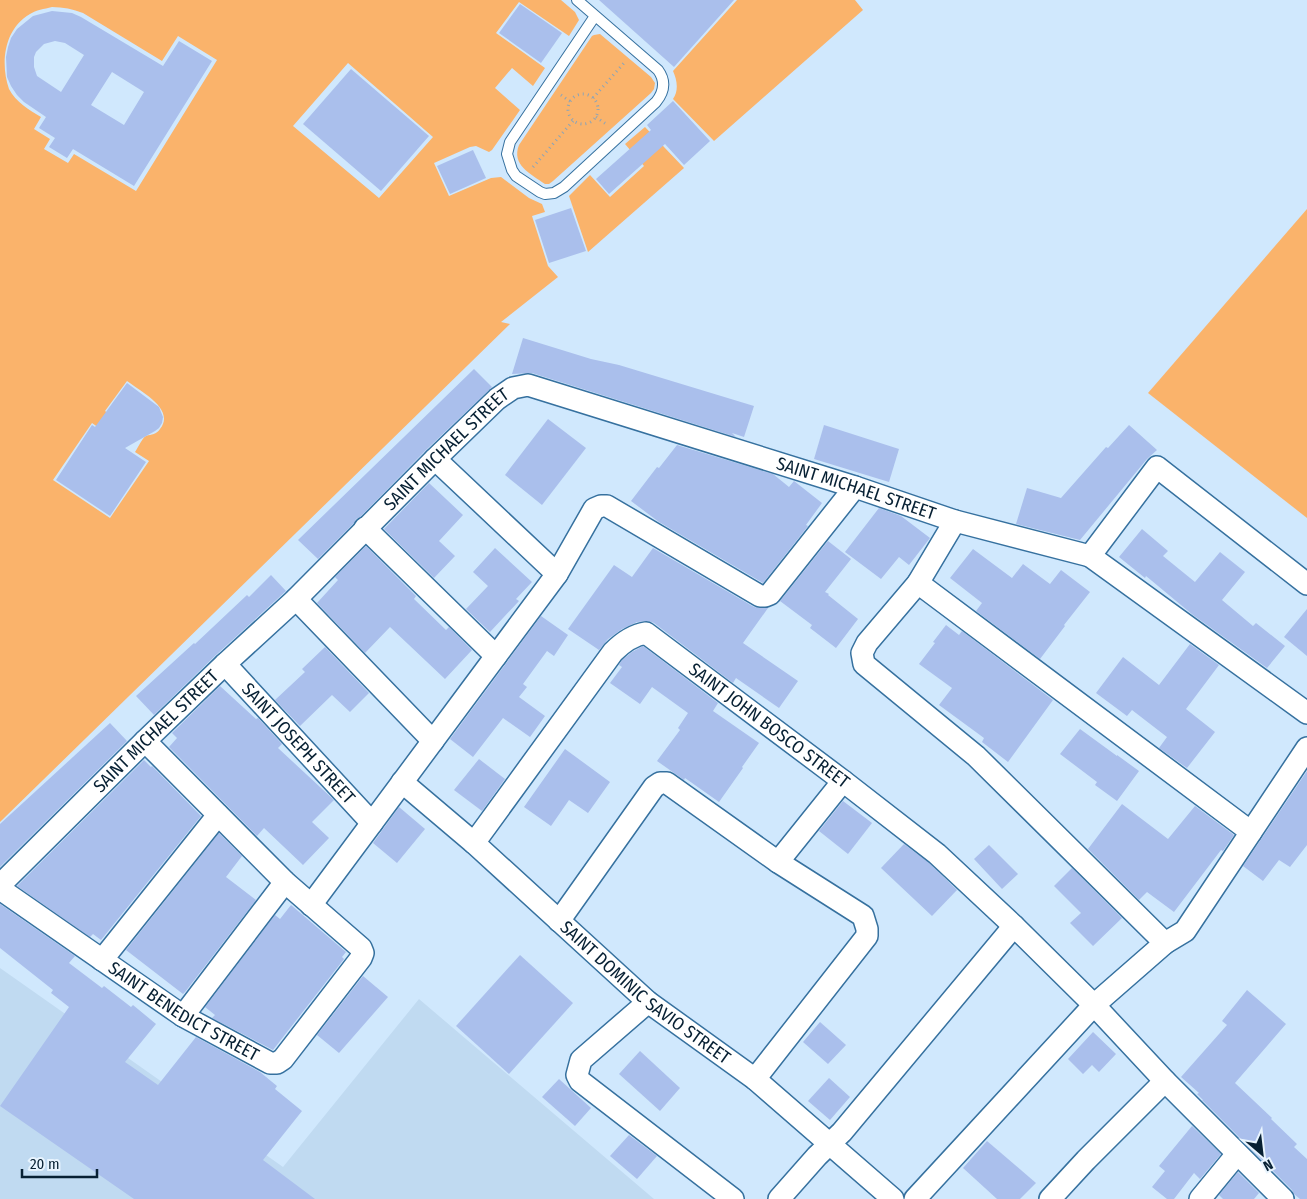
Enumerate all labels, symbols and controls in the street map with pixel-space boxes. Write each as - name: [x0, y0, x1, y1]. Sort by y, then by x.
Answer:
- street label: SAINT MICHAEL STREET: [379, 383, 514, 515]
- street label: SAINT MICHAEL STREET: [774, 452, 939, 525]
- street label: SAINT JOHN BOSCO STREET: [684, 658, 854, 793]
- street label: SAINT MICHAEL STREET: [89, 665, 224, 797]
- street label: SAINT JOSEPH STREET: [237, 678, 360, 809]
- street label: SAINT DOMINIC SAVIO STREET: [556, 916, 735, 1069]
- street label: SAINT BENEDICT STREET: [104, 957, 263, 1066]
- north arrow: [1237, 1129, 1287, 1179]
- scale bar: [22, 1146, 98, 1178]
- text: 20 m: [30, 1155, 60, 1173]
- text: N: [1260, 1156, 1276, 1175]

